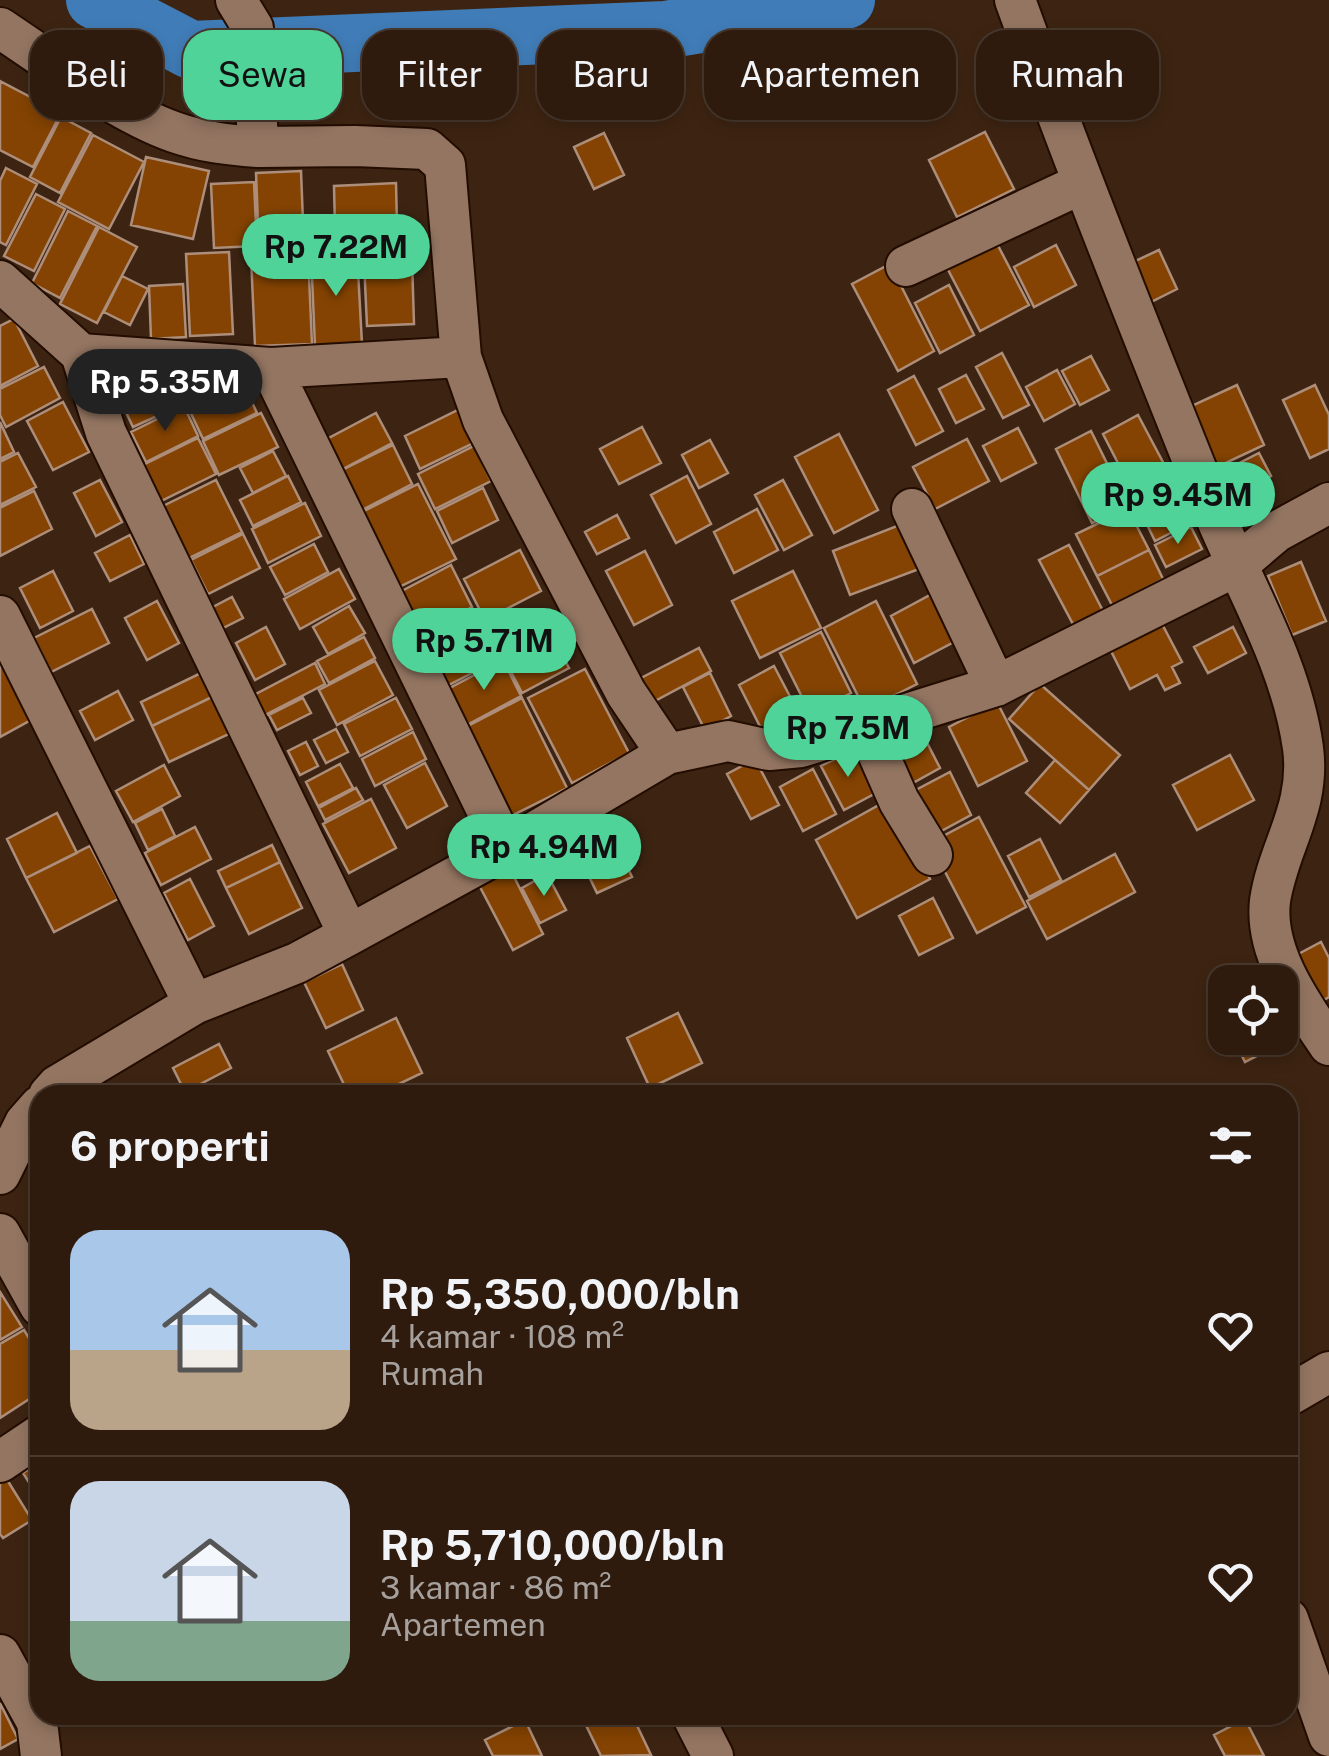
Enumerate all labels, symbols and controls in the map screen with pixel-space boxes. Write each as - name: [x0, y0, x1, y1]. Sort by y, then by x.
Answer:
- chip: Beli: [30, 30, 163, 120]
- chip: Sewa: [183, 30, 342, 120]
- chip: Filter: [362, 30, 517, 120]
- chip: Baru: [537, 30, 684, 120]
- chip: Apartemen: [704, 30, 956, 120]
- chip: Rumah: [976, 30, 1159, 120]
- pin: Rp 7.22M: [233, 214, 439, 299]
- text: Rp 7.22M: [264, 228, 408, 265]
- pin: Rp 5.35M: [62, 349, 268, 434]
- text: Rp 5.35M: [89, 363, 241, 400]
- pin: Rp 9.45M: [1075, 462, 1281, 547]
- text: Rp 9.45M: [1103, 476, 1253, 513]
- pin: Rp 5.71M: [381, 608, 587, 693]
- text: Rp 5.71M: [414, 622, 554, 659]
- pin: Rp 7.5M: [756, 695, 940, 780]
- text: Rp 7.5M: [786, 709, 910, 746]
- pin: Rp 4.94M: [441, 814, 647, 899]
- text: Rp 4.94M: [469, 828, 619, 865]
- map controls: [1208, 965, 1298, 1055]
- button: locate: [1208, 965, 1298, 1055]
- icon: filters: [1203, 1118, 1258, 1173]
- text: 6 properti: [70, 1121, 270, 1170]
- text: Rp 5,350,000/bln: [380, 1269, 740, 1318]
- icon: home: [150, 1270, 270, 1390]
- icon: heart: [1203, 1303, 1258, 1358]
- text: 4 kamar · 108 m²: [380, 1318, 624, 1355]
- text: Rumah: [380, 1355, 484, 1392]
- text: Rp 5,710,000/bln: [380, 1520, 725, 1569]
- icon: home: [150, 1521, 270, 1641]
- icon: heart: [1203, 1554, 1258, 1609]
- text: 3 kamar · 86 m²: [380, 1569, 611, 1606]
- text: Apartemen: [380, 1606, 546, 1643]

